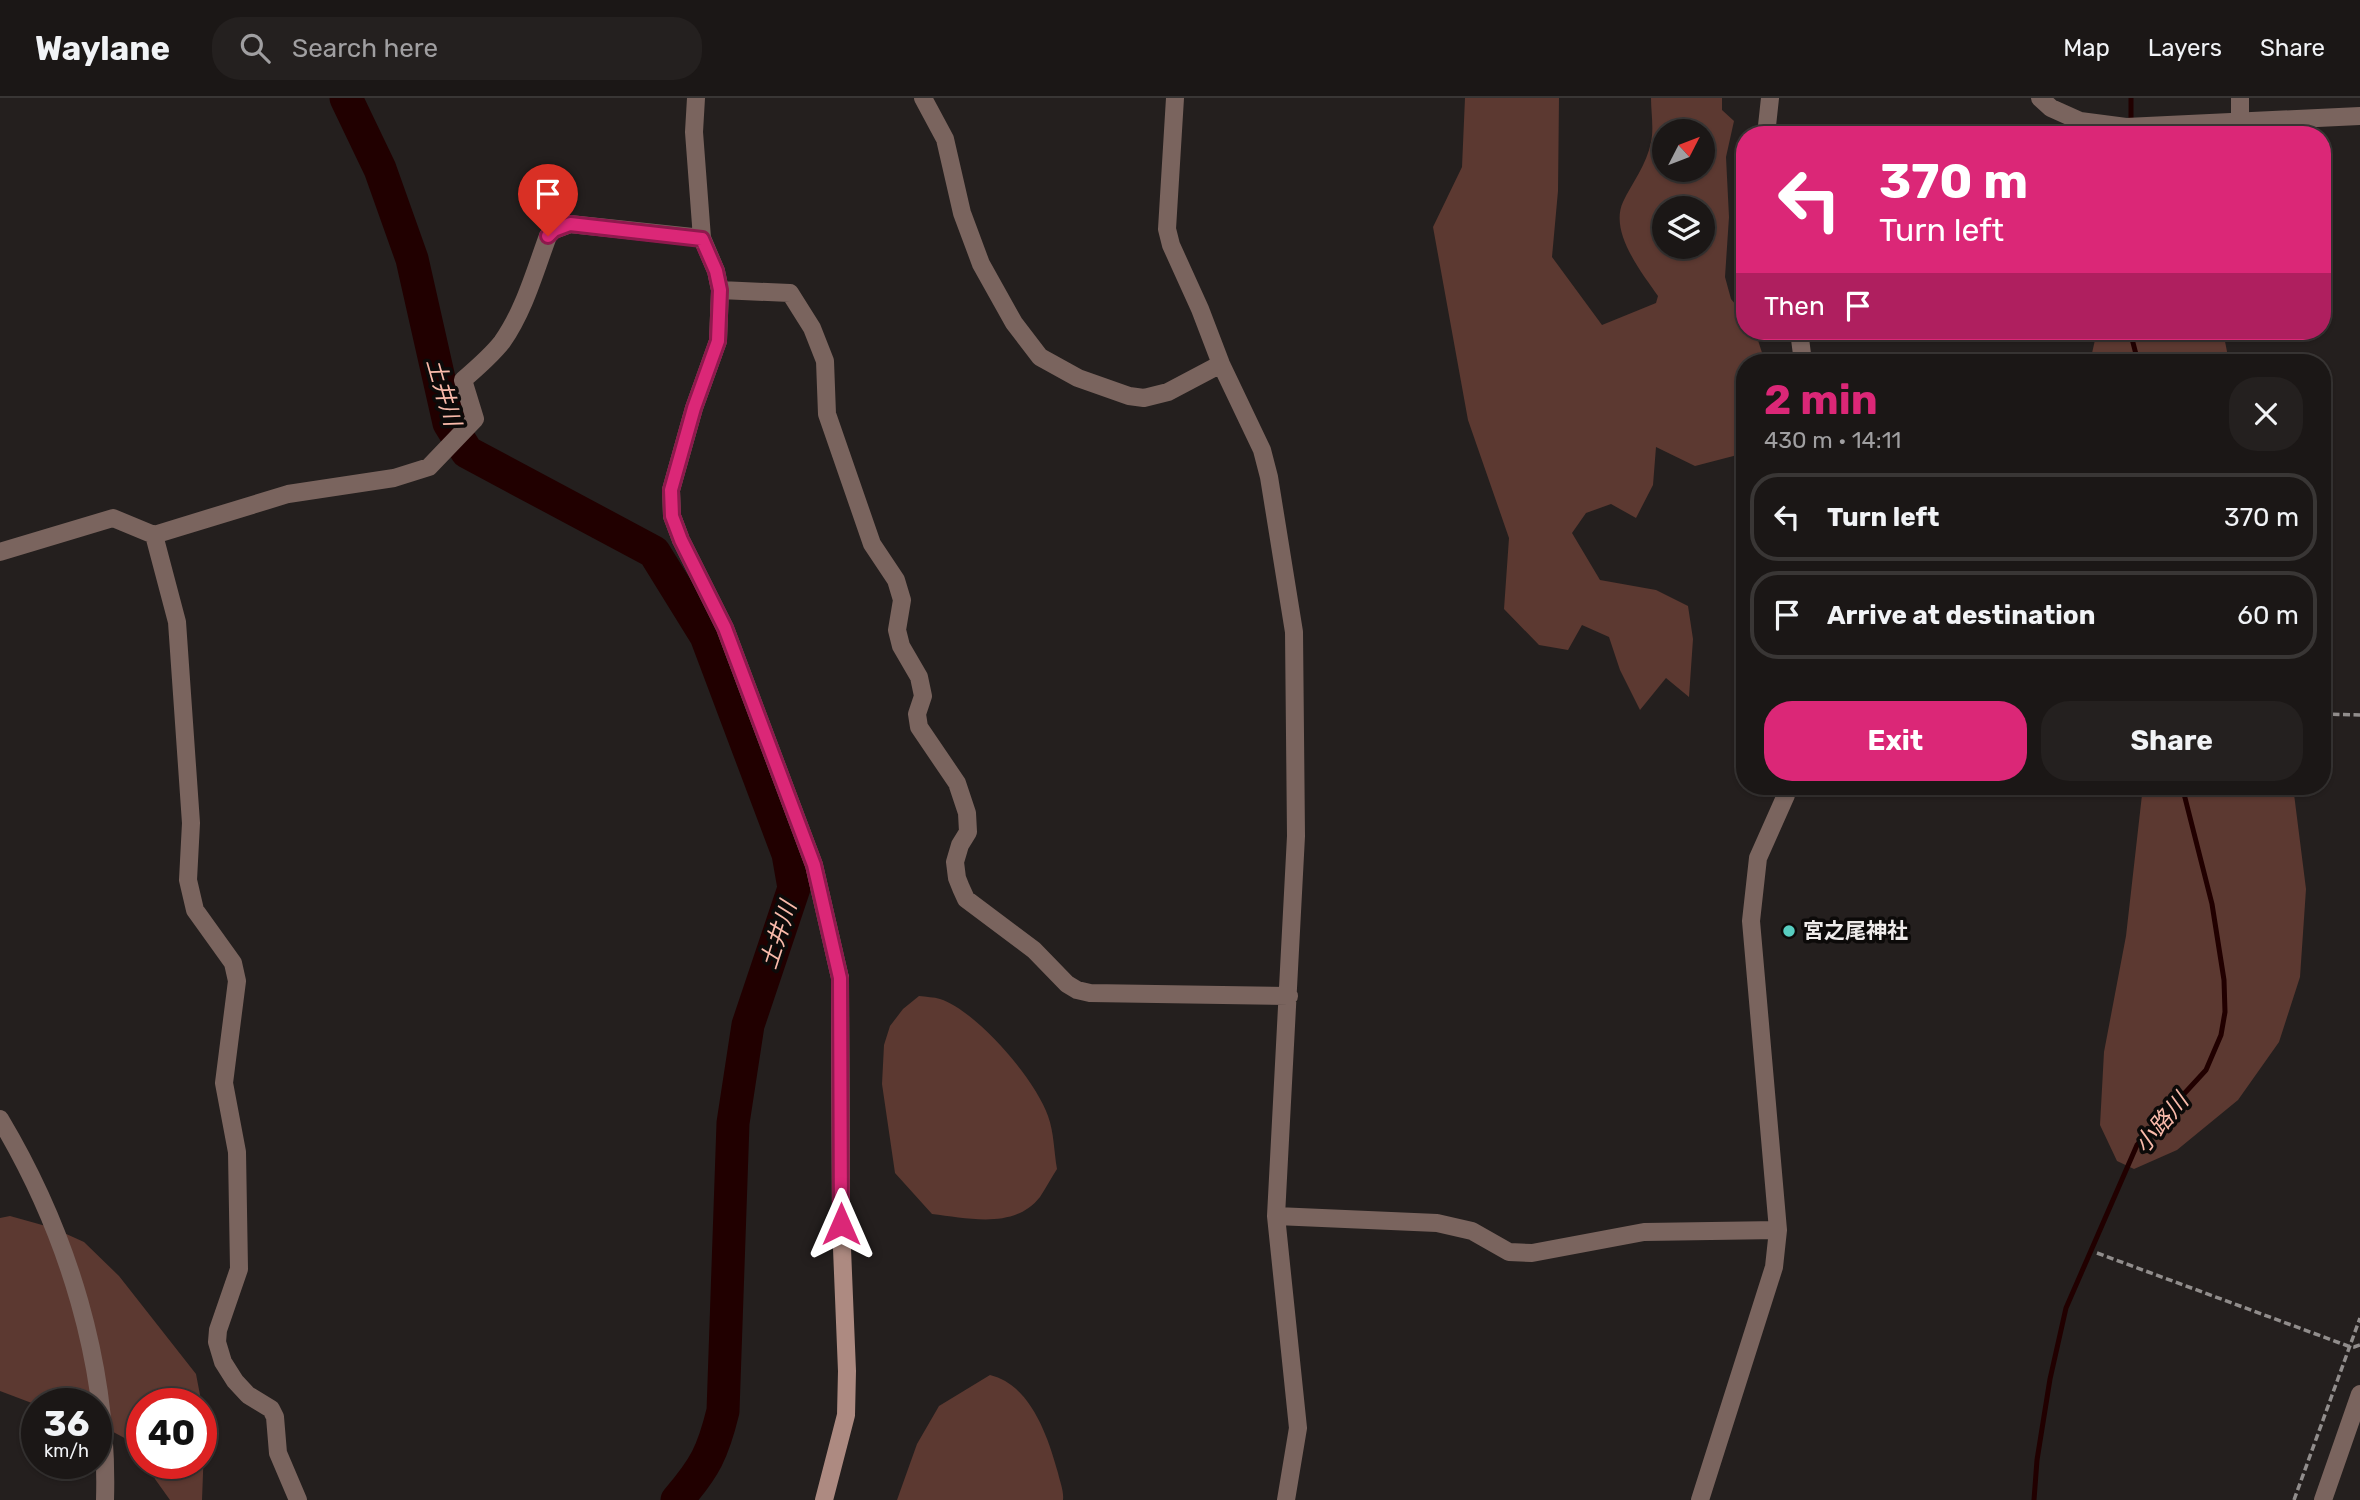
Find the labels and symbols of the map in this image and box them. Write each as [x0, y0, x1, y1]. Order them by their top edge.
north arrow [1652, 119, 1715, 182]
pin [518, 164, 578, 236]
water label: 土井川 [421, 355, 468, 432]
water label: 土井川 [754, 895, 803, 972]
place label: 宮之尾神社 [1803, 918, 1908, 943]
marker: 宮之尾神社 [1781, 923, 1797, 939]
water label: 小路川 [2128, 1085, 2196, 1158]
position arrow [804, 1187, 878, 1261]
speed limit sign: 40 [126, 1388, 217, 1479]

